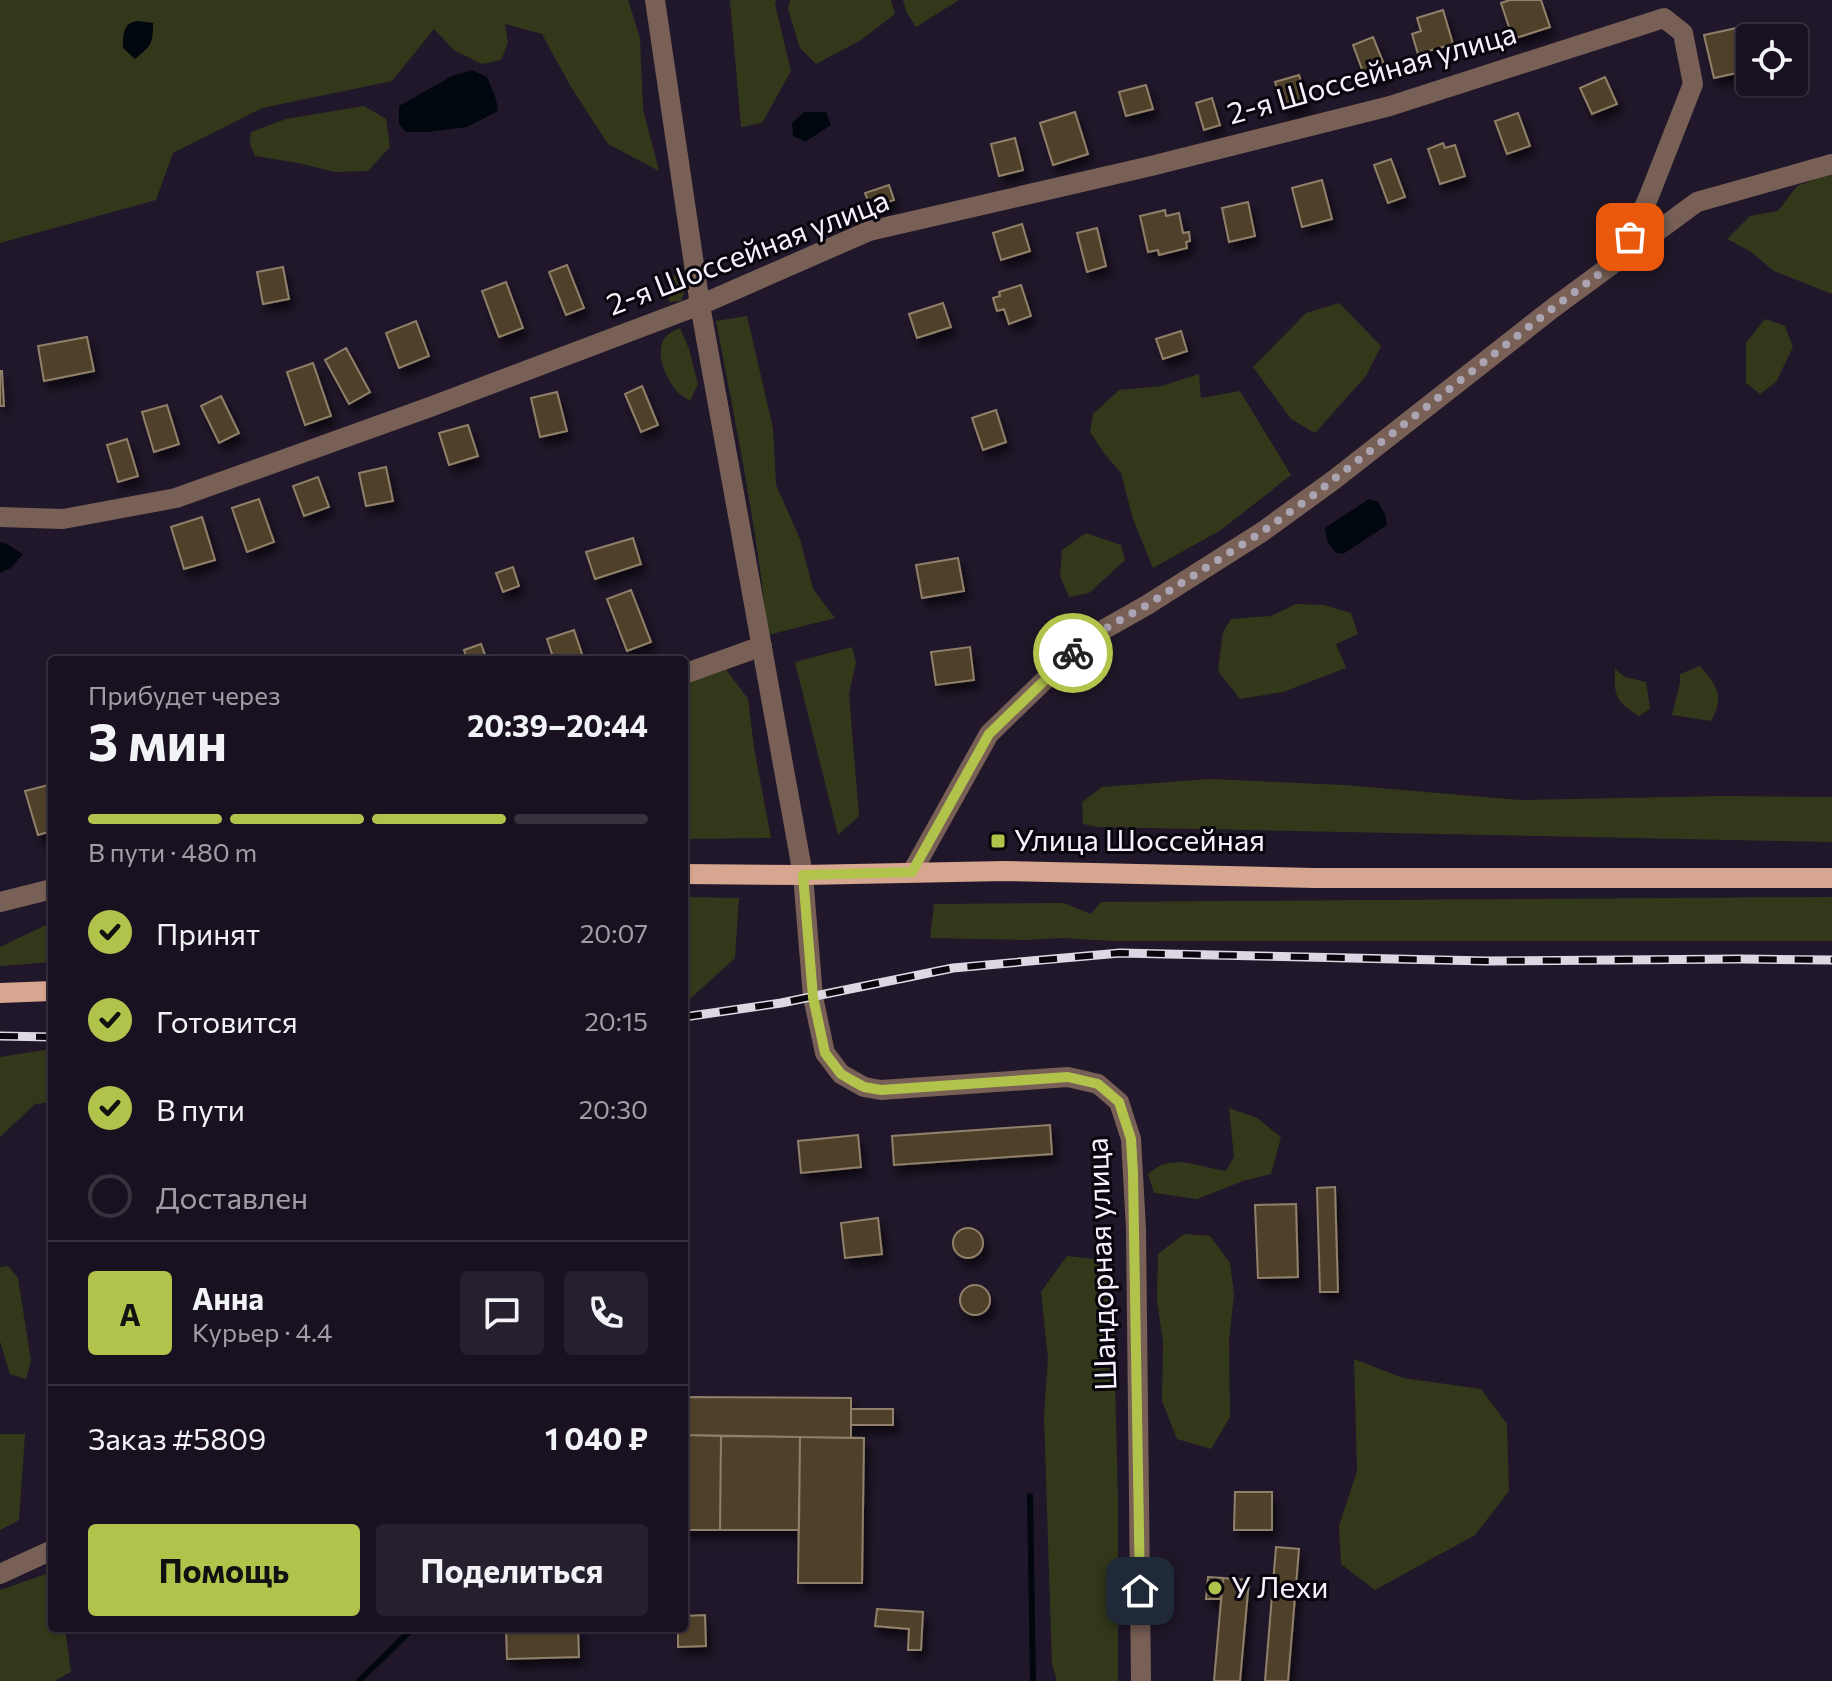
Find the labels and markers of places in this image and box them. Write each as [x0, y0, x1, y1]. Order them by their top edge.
pin [1596, 203, 1664, 271]
place label: Улица Шоссейная [1014, 820, 1265, 857]
marker: Улица Шоссейная [989, 832, 1007, 850]
pin [1106, 1557, 1174, 1625]
place label: У Лехи [1231, 1567, 1329, 1604]
marker: У Лехи [1206, 1579, 1224, 1597]

